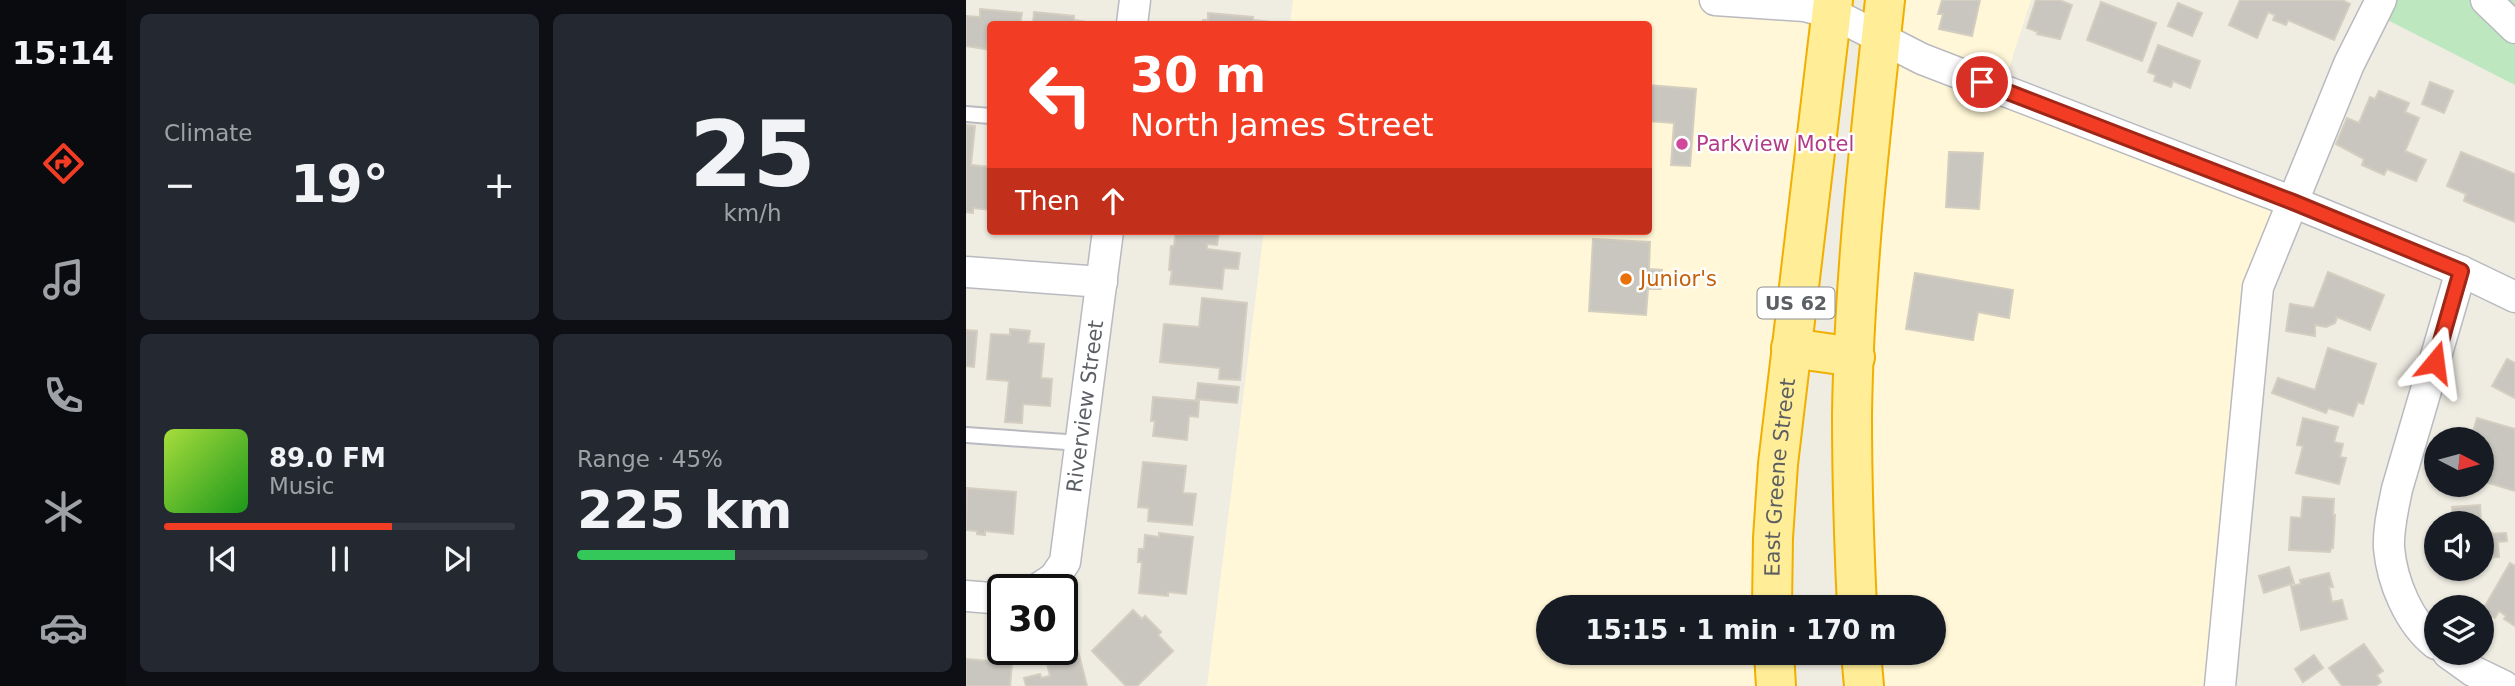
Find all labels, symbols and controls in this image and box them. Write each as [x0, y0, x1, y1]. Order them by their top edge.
text: 15:14 [12, 34, 114, 72]
text: 30 m [1130, 47, 1266, 104]
icon: left [1015, 49, 1106, 140]
pin [1952, 52, 2012, 112]
icon: arrive [1963, 63, 2001, 101]
text: 25 [689, 102, 816, 207]
text: North James Street [1130, 106, 1434, 144]
text: Climate [164, 120, 253, 146]
place label: Parkview Motel [1696, 132, 1854, 156]
marker: Parkview Motel [1674, 136, 1690, 152]
icon: directions [39, 139, 88, 188]
text: 19° [290, 154, 389, 214]
text: − [164, 163, 196, 207]
text: + [483, 163, 515, 207]
icon: ahead [1094, 182, 1132, 220]
text: Then [1015, 186, 1080, 216]
text: km/h [723, 200, 782, 226]
icon: music [39, 255, 88, 304]
place label: Junior's [1638, 267, 1717, 291]
marker: Junior's [1618, 271, 1634, 287]
road number: US 62 [1758, 288, 1834, 318]
street label: Riverview Street [1062, 319, 1108, 494]
position arrow [2398, 325, 2472, 399]
icon: phone [39, 371, 88, 420]
street label: East Greene Street [1760, 377, 1800, 577]
north arrow [2424, 427, 2494, 497]
map controls [2424, 427, 2494, 665]
text: 89.0 FM [269, 443, 386, 473]
text: Range · 45% [577, 446, 723, 472]
text: Music [269, 473, 334, 499]
text: 225 km [577, 480, 792, 540]
icon: climate [39, 487, 88, 536]
button: sound [2424, 511, 2494, 581]
icon: previous [204, 540, 242, 578]
icon: pause [321, 540, 359, 578]
icon: next [438, 540, 476, 578]
speed limit sign: 30 [987, 574, 1078, 665]
button: layers [2424, 595, 2494, 665]
icon: car [39, 603, 88, 652]
text: 15:15 · 1 min · 170 m [1586, 615, 1896, 645]

